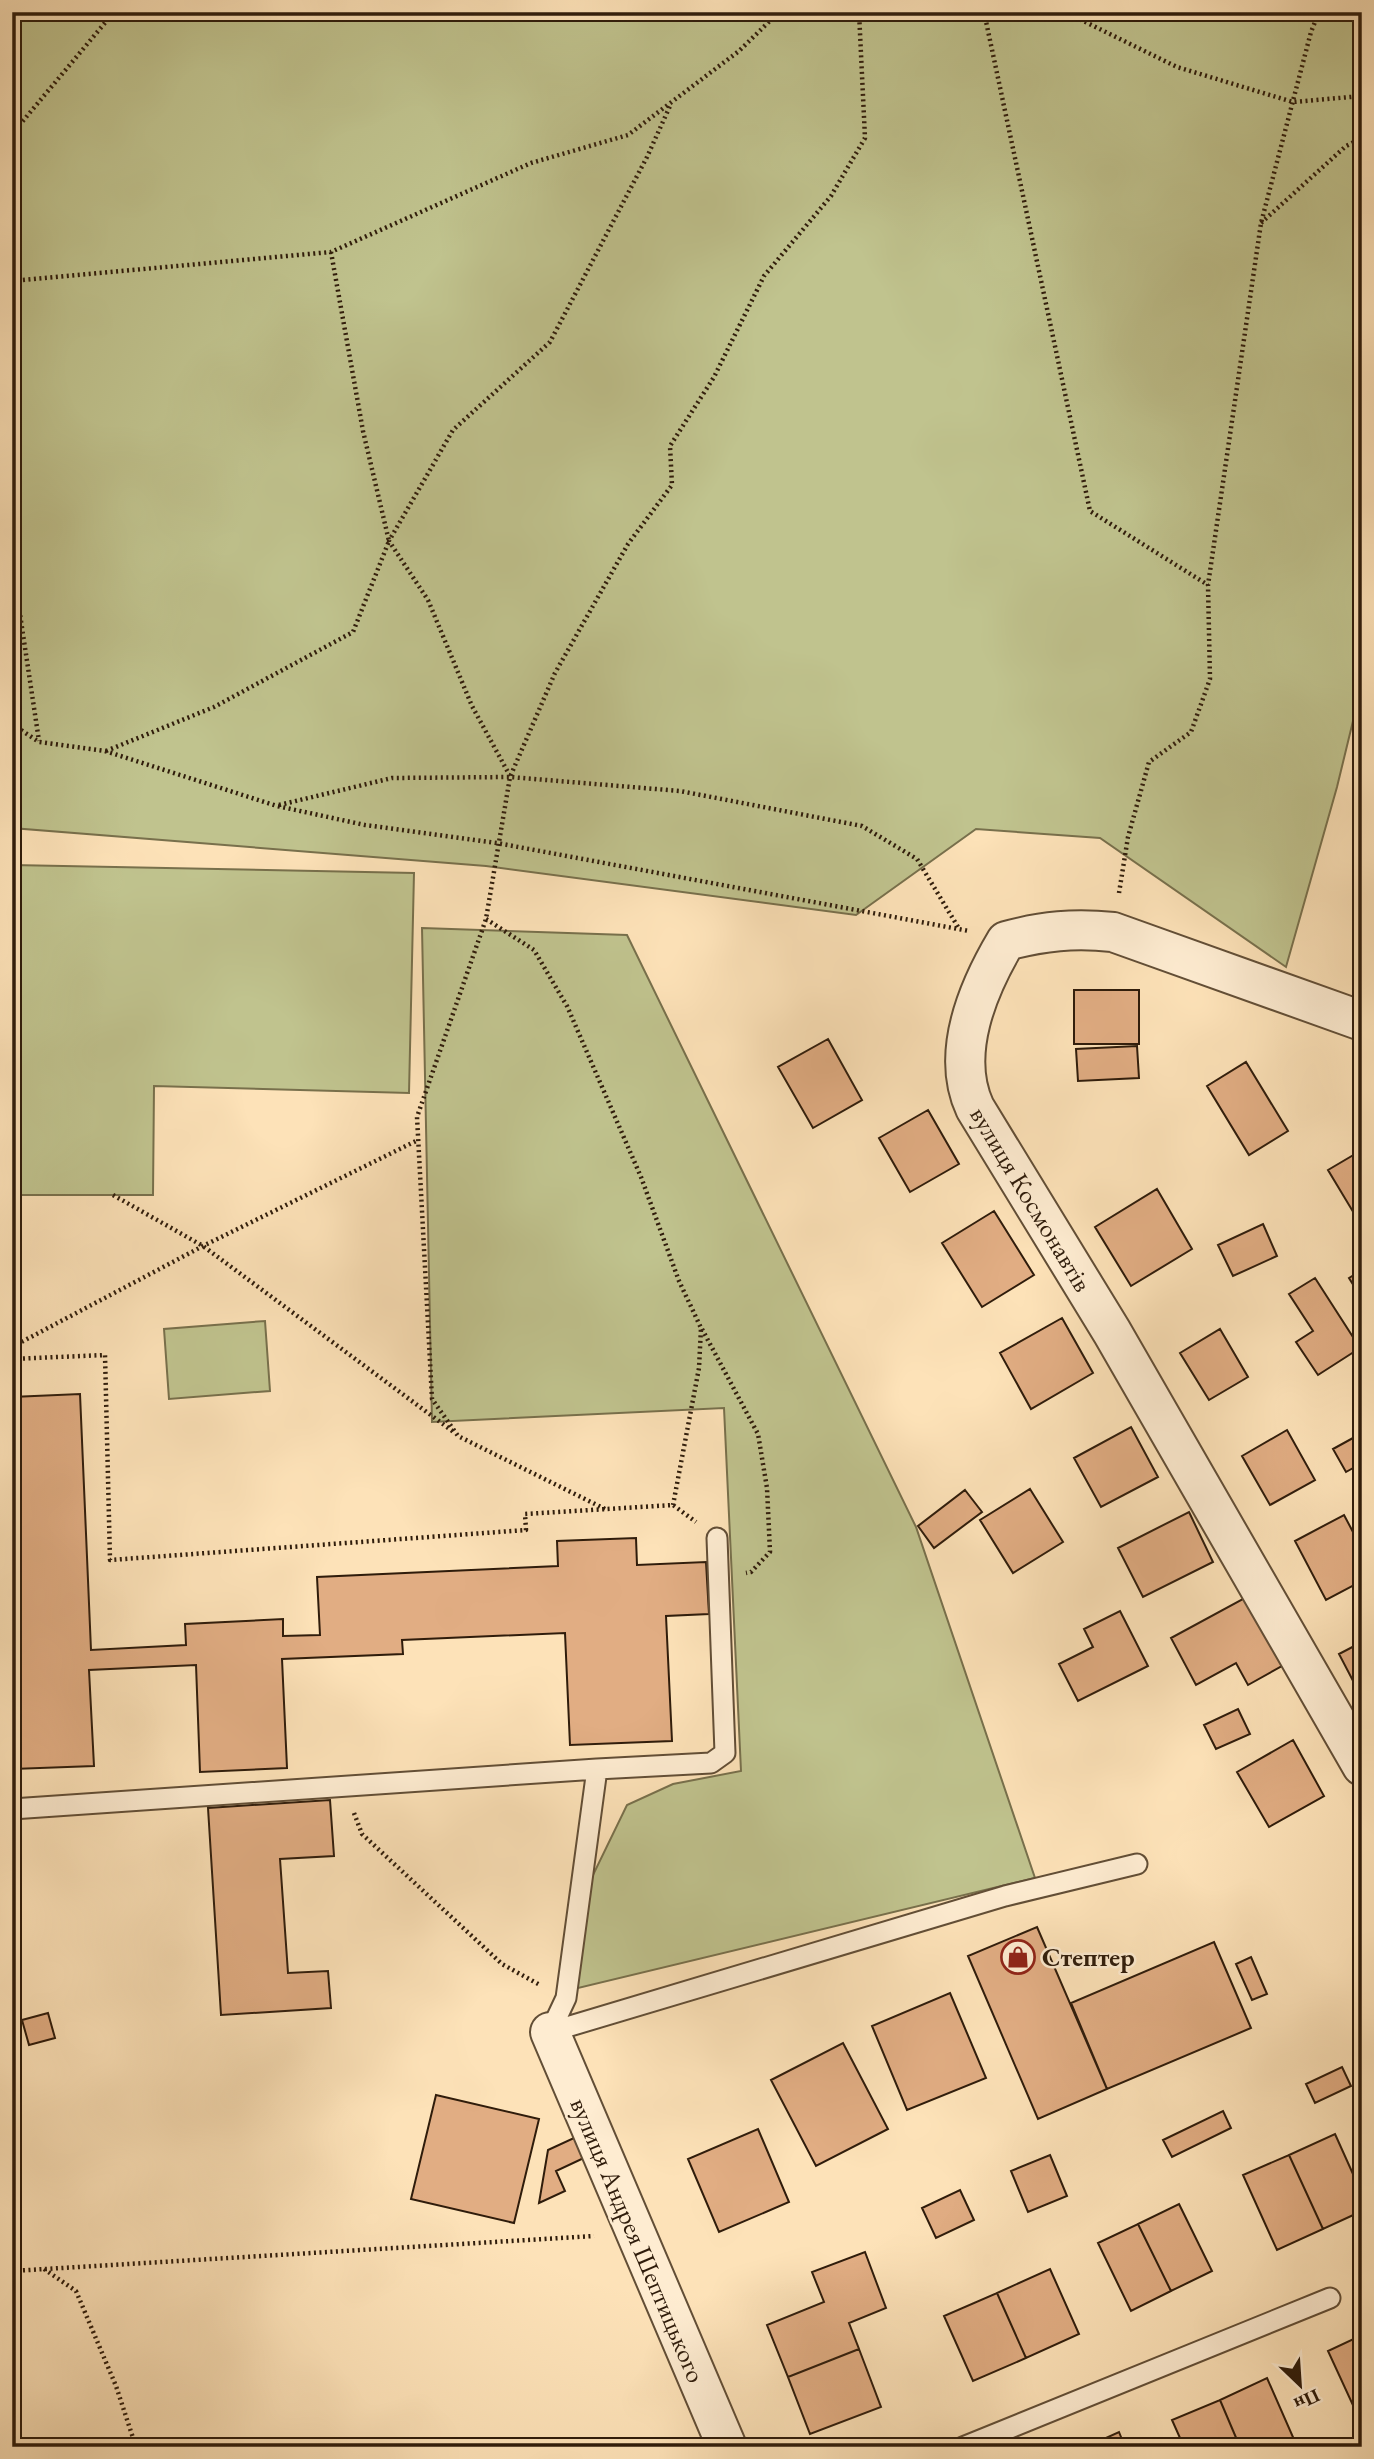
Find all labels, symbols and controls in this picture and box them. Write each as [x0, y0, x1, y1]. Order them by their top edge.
street label: вулиця Космонавтів [962, 1100, 1100, 1298]
shop icon: Стептер [999, 1938, 1037, 1976]
place label: Стептер [1042, 1940, 1135, 1974]
street label: вулиця Андрея Шептицького [562, 2092, 714, 2388]
north arrow [1266, 2350, 1336, 2420]
text: Пн [1290, 2383, 1324, 2417]

